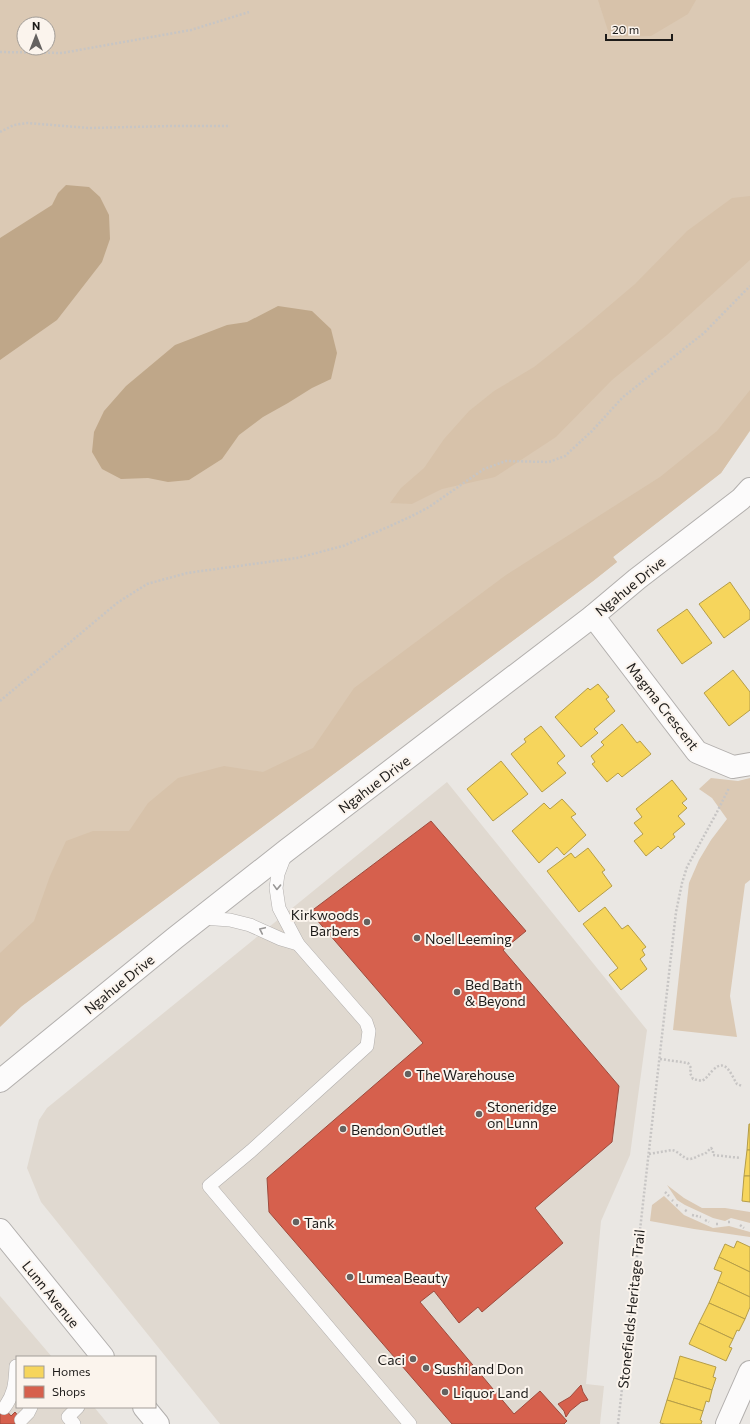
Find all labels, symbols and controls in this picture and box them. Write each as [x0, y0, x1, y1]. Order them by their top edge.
north arrow [16, 16, 56, 56]
scale bar [606, 16, 672, 42]
text: N [32, 19, 40, 32]
text: 20 m [612, 22, 639, 36]
street label: Ngahue Drive [592, 553, 668, 619]
street label: Magma Crescent [623, 659, 703, 754]
street label: Ngahue Drive [335, 752, 413, 816]
one-way arrow [273, 884, 281, 890]
place label: Kirkwoods Barbers [291, 906, 359, 939]
marker: Kirkwoods Barbers [362, 917, 372, 927]
one-way arrow [258, 927, 266, 935]
place label: Noel Leeming [425, 930, 512, 947]
marker: Noel Leeming [412, 933, 422, 943]
street label: Ngahue Drive [81, 951, 157, 1017]
place label: Bed Bath & Beyond [465, 976, 526, 1009]
marker: Bed Bath & Beyond [452, 987, 462, 997]
place label: The Warehouse [416, 1066, 515, 1083]
marker: The Warehouse [403, 1069, 413, 1079]
place label: Stoneridge on Lunn [487, 1098, 557, 1131]
marker: Stoneridge on Lunn [474, 1109, 484, 1119]
place label: Bendon Outlet [351, 1121, 444, 1138]
marker: Bendon Outlet [338, 1124, 348, 1134]
place label: Tank [304, 1214, 335, 1231]
marker: Tank [291, 1217, 301, 1227]
street label: Stonefields Heritage Trail [614, 1229, 648, 1389]
street label: Lunn Avenue [19, 1257, 83, 1331]
place label: Lumea Beauty [358, 1269, 448, 1286]
marker: Lumea Beauty [345, 1272, 355, 1282]
place label: Caci [378, 1351, 405, 1368]
marker: Caci [408, 1354, 418, 1364]
legend [16, 1356, 156, 1408]
place label: Sushi and Don [434, 1360, 524, 1377]
marker: Sushi and Don [421, 1363, 431, 1373]
text: Homes [52, 1364, 90, 1378]
text: Shops [52, 1384, 86, 1398]
place label: Liquor Land [453, 1384, 529, 1401]
marker: Liquor Land [440, 1387, 450, 1397]

